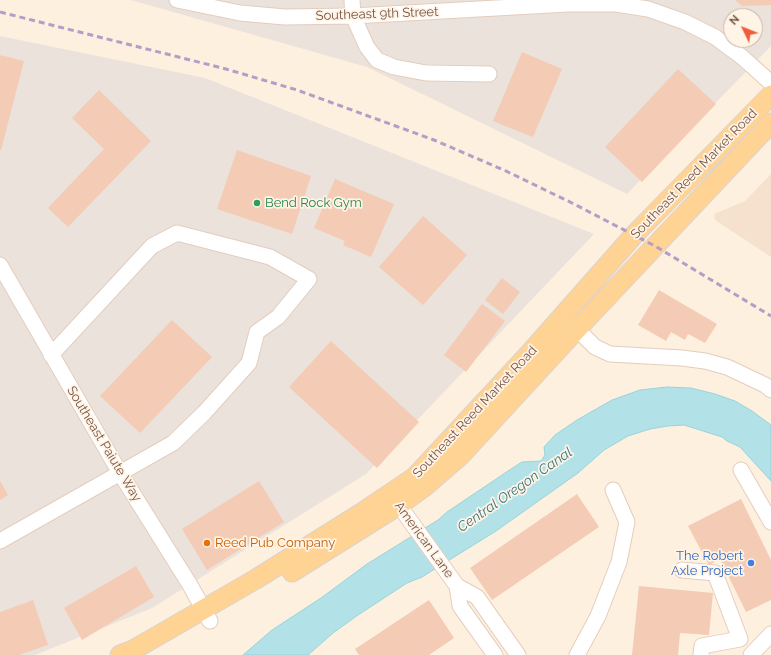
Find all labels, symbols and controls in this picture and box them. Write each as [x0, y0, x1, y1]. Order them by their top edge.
street label: Southeast 9th Street [315, 4, 439, 24]
north arrow [723, 8, 763, 48]
text: N [727, 13, 742, 28]
street label: Southeast Reed Market Road [628, 106, 760, 242]
place label: Bend Rock Gym [265, 195, 362, 211]
marker: Bend Rock Gym [252, 198, 262, 208]
street label: Southeast Reed Market Road [410, 343, 540, 481]
street label: Southeast Paiute Way [63, 384, 145, 504]
water label: Central Oregon Canal [454, 444, 576, 536]
street label: American Lane [391, 499, 457, 581]
place label: Reed Pub Company [215, 535, 335, 551]
marker: Reed Pub Company [202, 538, 212, 548]
place label: The Robert Axle Project [671, 548, 743, 579]
marker: The Robert Axle Project [746, 558, 756, 568]

